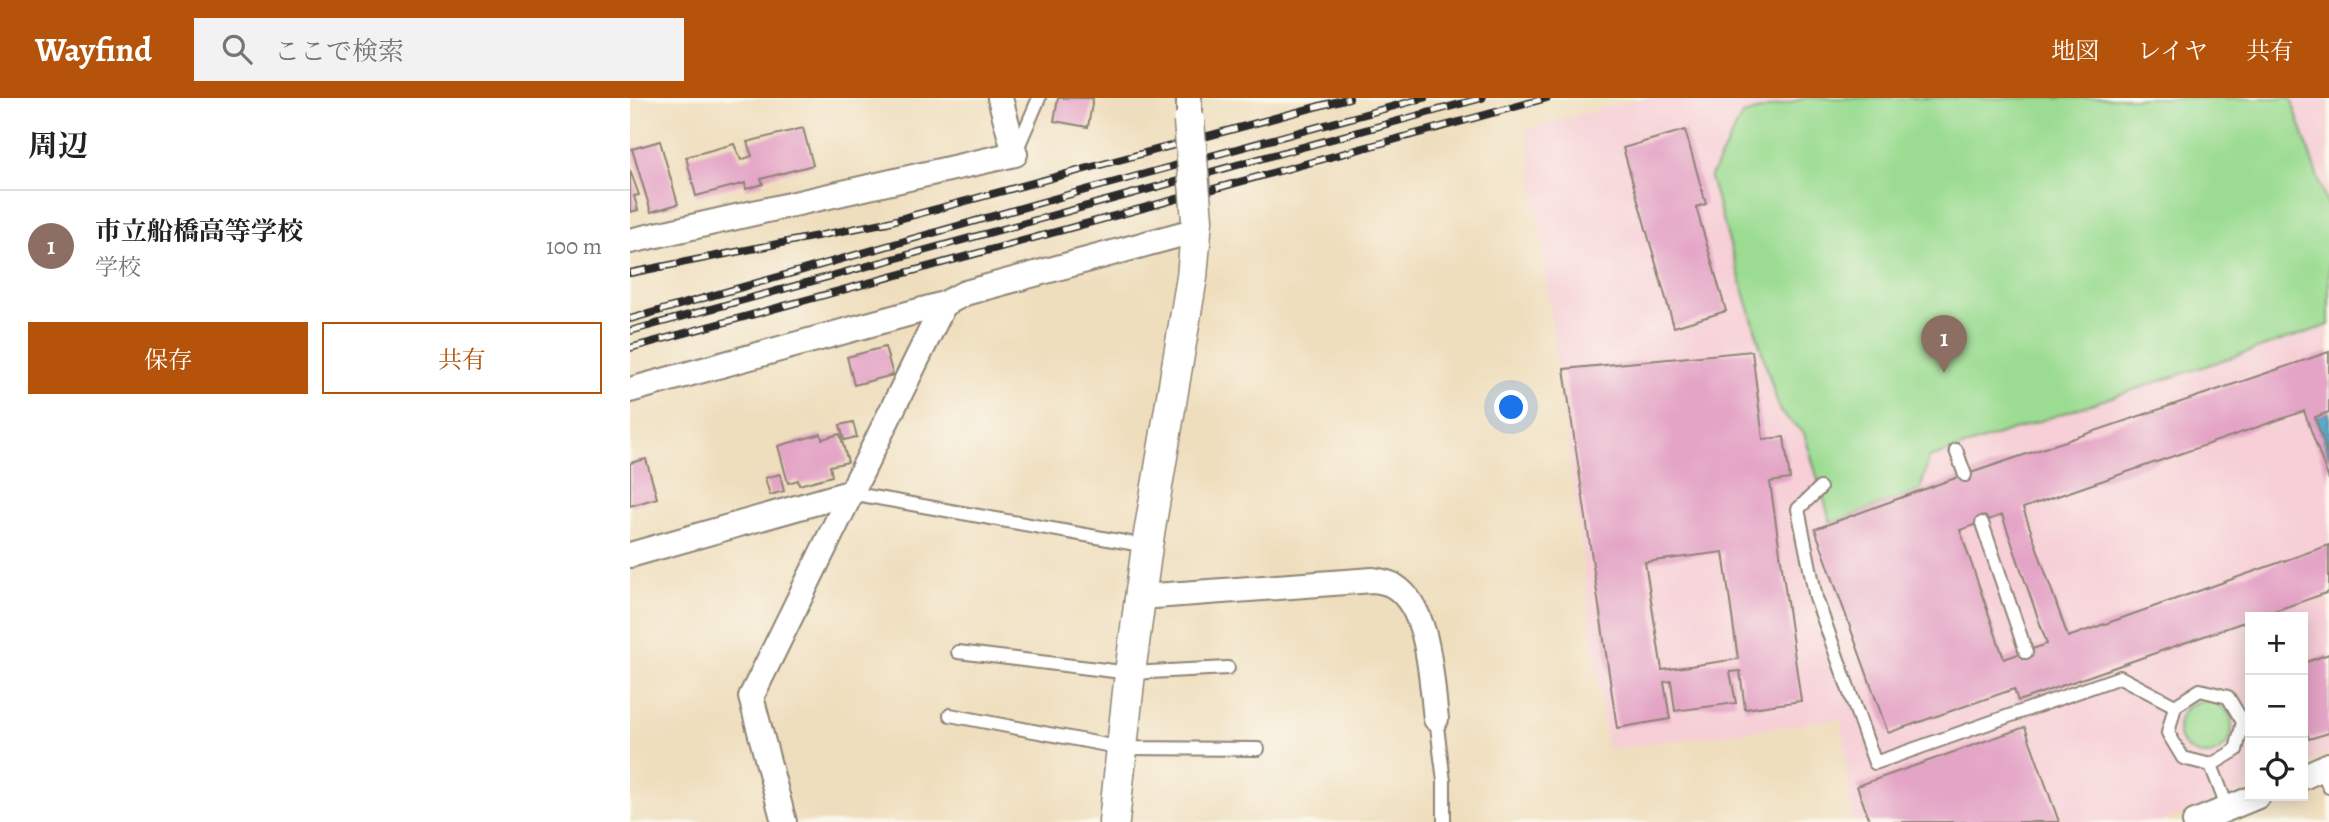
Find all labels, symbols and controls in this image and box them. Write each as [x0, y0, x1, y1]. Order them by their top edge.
search box [194, 18, 684, 81]
text: Wayfind [35, 27, 152, 72]
icon: search [218, 30, 256, 68]
text: ここで検索 [274, 34, 404, 69]
text: 地図 [2051, 35, 2099, 67]
text: レイヤ [2137, 35, 2208, 67]
text: 共有 [2246, 35, 2294, 67]
text: 周辺 [28, 126, 88, 166]
text: 市立船橋高等学校 [95, 214, 303, 249]
text: 1 [47, 231, 55, 262]
text: 100 m [546, 231, 602, 262]
text: 学校 [95, 252, 141, 283]
pin: 1 [1921, 315, 1967, 373]
button: 保存 [28, 322, 308, 394]
button: 共有 [322, 322, 602, 394]
your location [1494, 390, 1528, 424]
map controls [2245, 612, 2308, 801]
button: + [2245, 612, 2308, 675]
button: − [2245, 675, 2308, 738]
button: locate [2245, 738, 2308, 801]

